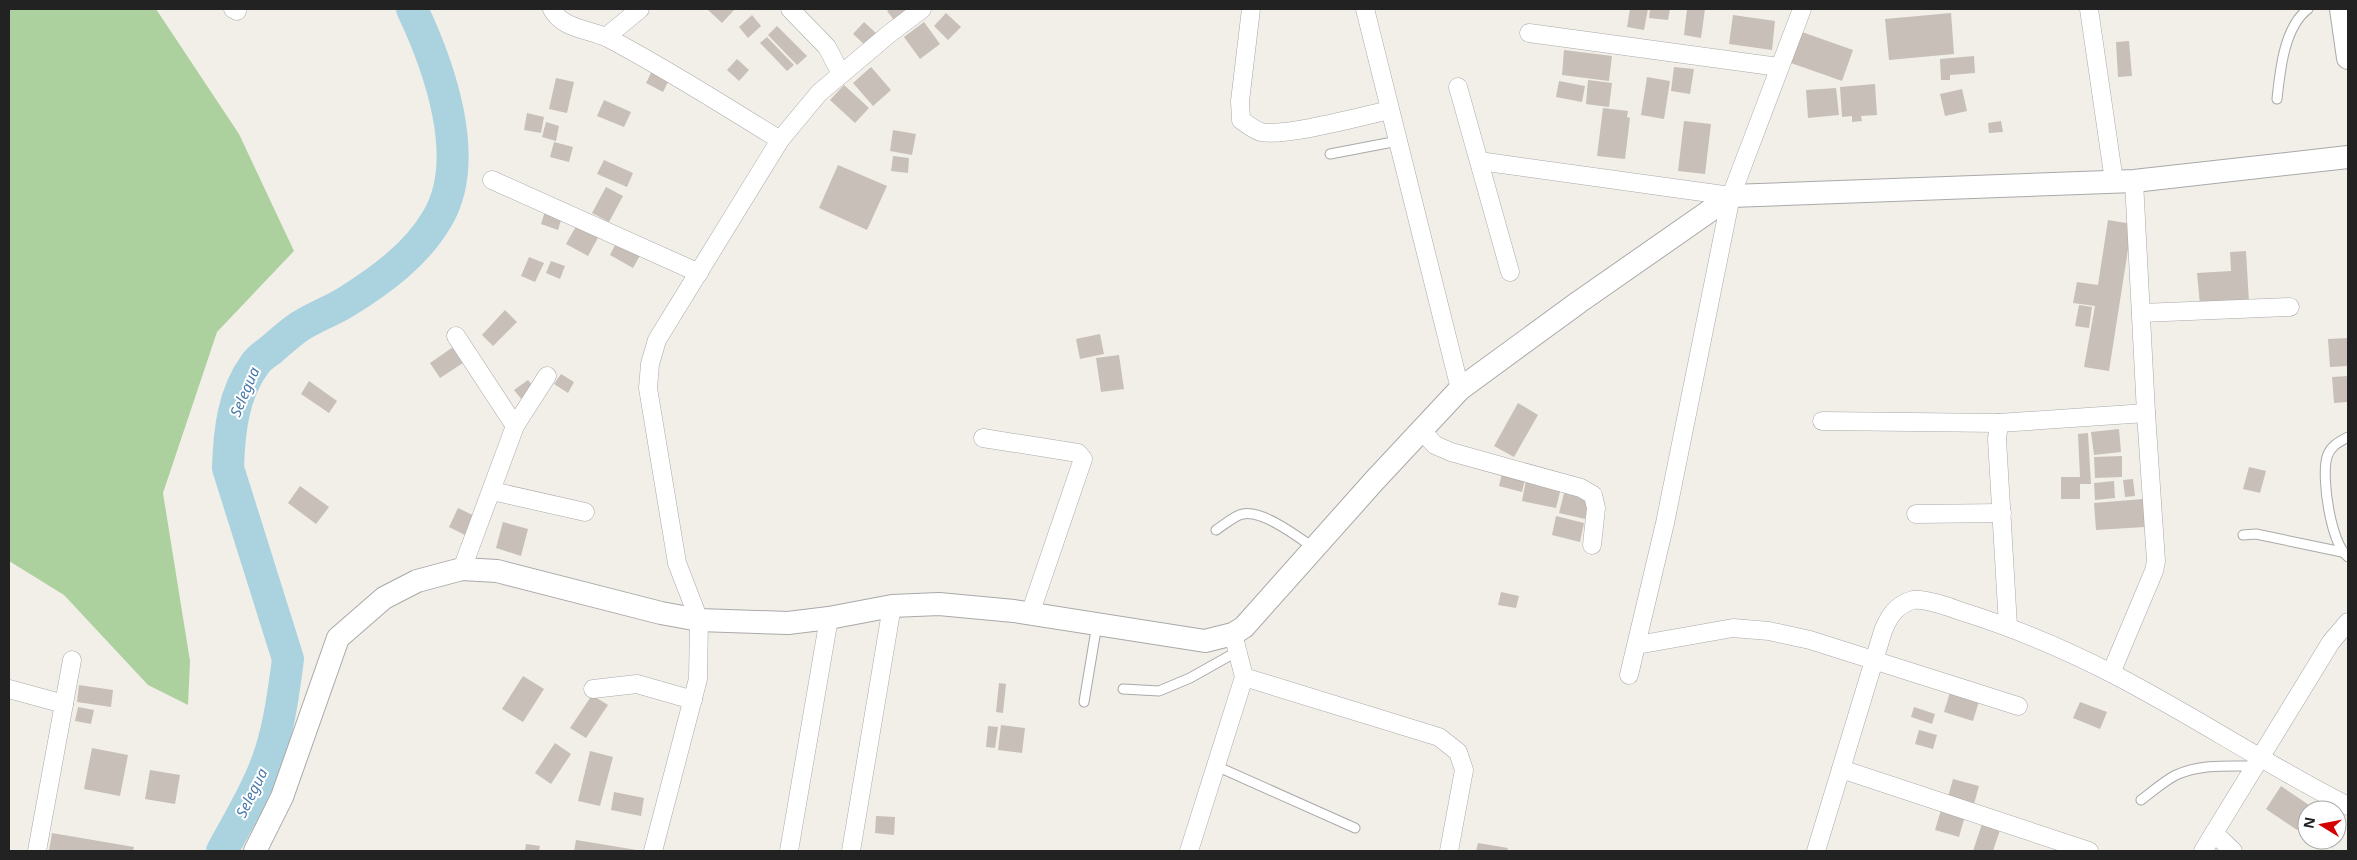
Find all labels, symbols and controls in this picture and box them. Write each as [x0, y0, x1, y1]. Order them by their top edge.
water label: Selegua [225, 363, 264, 420]
water label: Selegua [231, 764, 272, 820]
north arrow [2297, 800, 2347, 850]
text: N [2298, 815, 2319, 830]

